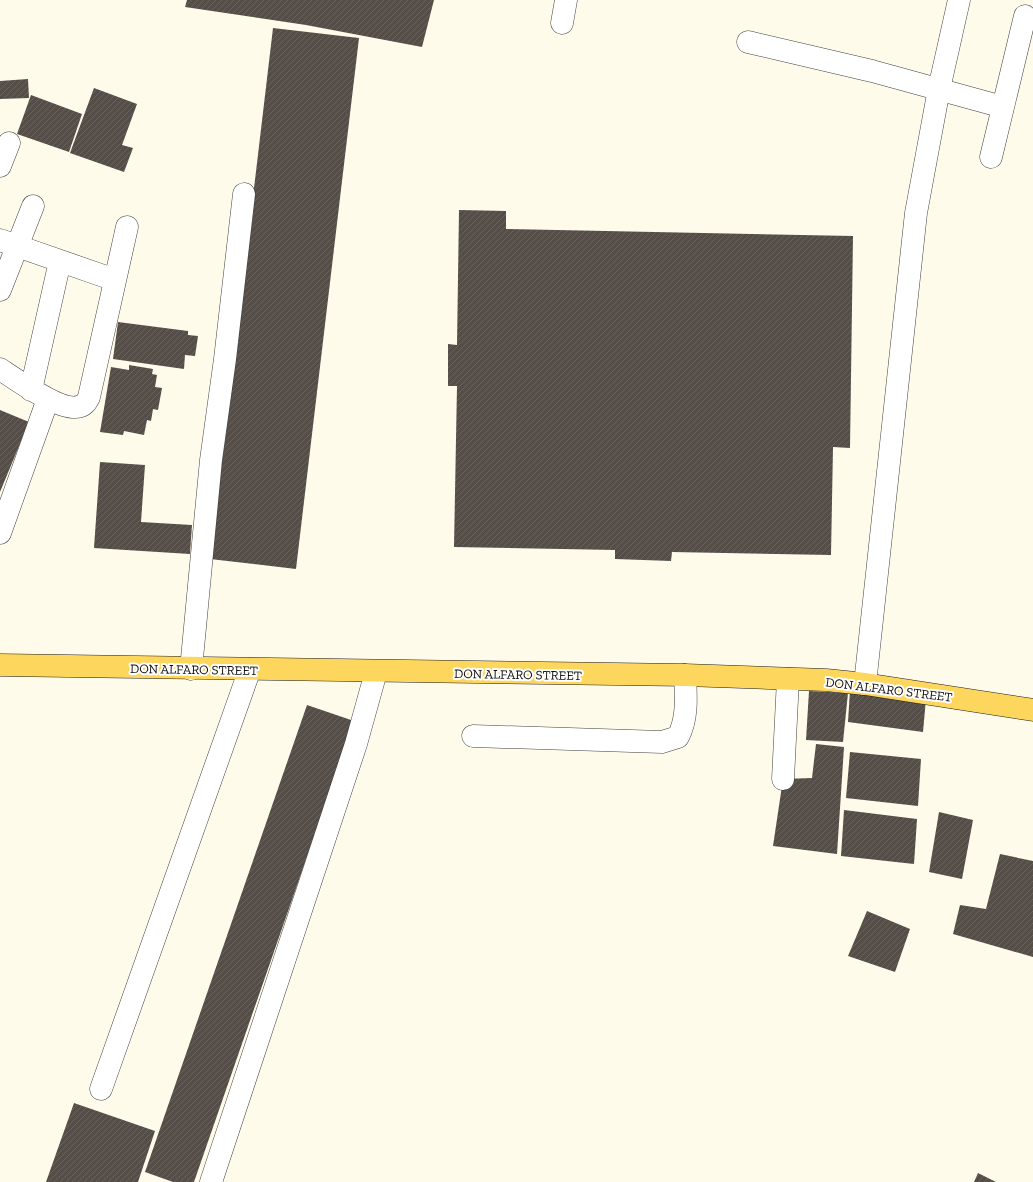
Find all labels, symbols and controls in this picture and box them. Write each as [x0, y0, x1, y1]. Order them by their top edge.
street label: DON ALFARO STREET [130, 661, 258, 678]
street label: DON ALFARO STREET [454, 666, 582, 683]
street label: DON ALFARO STREET [825, 674, 953, 705]

